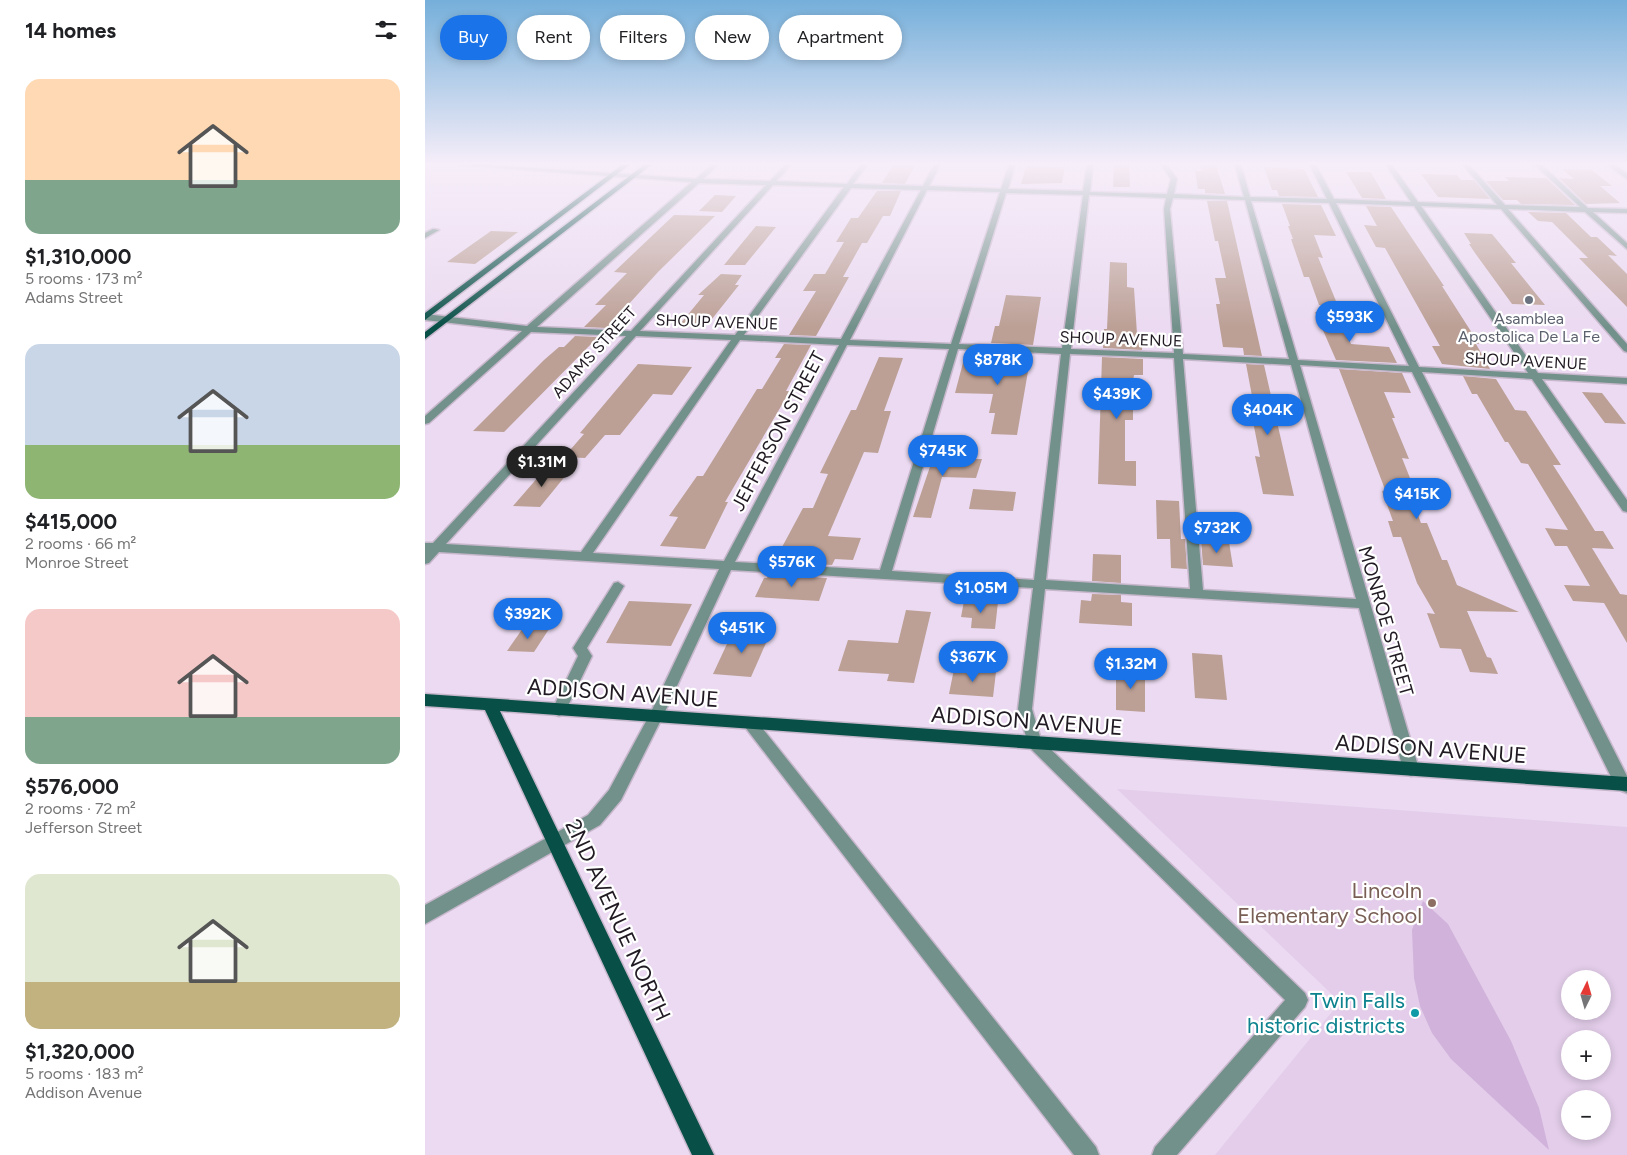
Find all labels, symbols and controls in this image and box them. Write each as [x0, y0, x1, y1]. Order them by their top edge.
chip: Buy [440, 15, 507, 60]
chip: Rent [517, 15, 590, 60]
chip: Filters [600, 15, 685, 60]
chip: New [695, 15, 769, 60]
chip: Apartment [779, 15, 902, 60]
icon: filters [372, 16, 400, 44]
text: 14 homes [25, 18, 116, 43]
icon: home [168, 111, 258, 201]
text: $1,310,000 [25, 244, 131, 269]
text: 5 rooms · 173 m² [25, 269, 142, 288]
text: Adams Street [25, 288, 123, 307]
marker: Asamblea Apostolica De La Fe [1523, 294, 1535, 306]
pin: $593K [1315, 300, 1385, 343]
street label: ADAMS STREET [548, 302, 640, 402]
text: $593K [1327, 307, 1374, 326]
place label: Asamblea Apostolica De La Fe [1458, 309, 1600, 346]
street label: SHOUP AVENUE [655, 310, 779, 334]
street label: SHOUP AVENUE [1059, 327, 1183, 351]
pin: $878K [963, 344, 1033, 386]
street label: JEFFERSON STREET [726, 347, 830, 515]
street label: SHOUP AVENUE [1464, 348, 1588, 374]
text: $878K [974, 350, 1022, 369]
icon: home [168, 376, 258, 466]
pin: $439K [1082, 378, 1152, 420]
text: $439K [1093, 384, 1141, 403]
pin: $404K [1233, 394, 1303, 436]
text: $404K [1243, 400, 1293, 419]
pin: $745K [908, 434, 978, 477]
text: $745K [919, 441, 967, 460]
pin: $1.31M [501, 446, 583, 488]
text: $1.31M [518, 452, 566, 471]
pin: $415K [1382, 478, 1452, 520]
text: $415K [1394, 484, 1440, 503]
text: $415,000 [25, 509, 117, 534]
pin: $732K [1182, 512, 1252, 554]
text: $732K [1194, 518, 1240, 537]
text: 2 rooms · 66 m² [25, 534, 136, 553]
street label: MONROE STREET [1354, 543, 1419, 699]
pin: $576K [757, 546, 827, 588]
text: $576K [769, 552, 816, 571]
text: Monroe Street [25, 553, 129, 572]
pin: $1.05M [940, 572, 1022, 614]
text: $1.05M [955, 578, 1007, 597]
pin: $392K [493, 598, 563, 640]
text: $392K [505, 604, 551, 623]
pin: $451K [707, 612, 777, 654]
text: $451K [719, 618, 765, 637]
pin: $367K [938, 640, 1008, 683]
icon: home [168, 641, 258, 731]
text: $367K [950, 647, 996, 666]
pin: $1.32M [1090, 648, 1172, 690]
text: $1.32M [1105, 654, 1157, 673]
street label: ADDISON AVENUE [526, 673, 720, 713]
street label: ADDISON AVENUE [930, 701, 1124, 741]
street label: ADDISON AVENUE [1334, 729, 1528, 769]
text: $576,000 [25, 774, 119, 799]
text: 2 rooms · 72 m² [25, 799, 136, 818]
street label: 2ND AVENUE NORTH [559, 815, 677, 1025]
text: Jefferson Street [25, 818, 142, 837]
place label: Lincoln Elementary School [1237, 877, 1422, 929]
marker: Lincoln Elementary School [1426, 897, 1438, 909]
icon: home [168, 906, 258, 996]
north arrow [1561, 970, 1611, 1020]
map controls [1561, 970, 1611, 1140]
place label: Twin Falls historic districts [1247, 987, 1405, 1039]
marker: Twin Falls historic districts [1409, 1007, 1421, 1019]
button: + [1561, 1030, 1611, 1080]
text: $1,320,000 [25, 1039, 135, 1064]
text: 5 rooms · 183 m² [25, 1064, 144, 1083]
text: Addison Avenue [25, 1083, 142, 1102]
button: − [1561, 1090, 1611, 1140]

